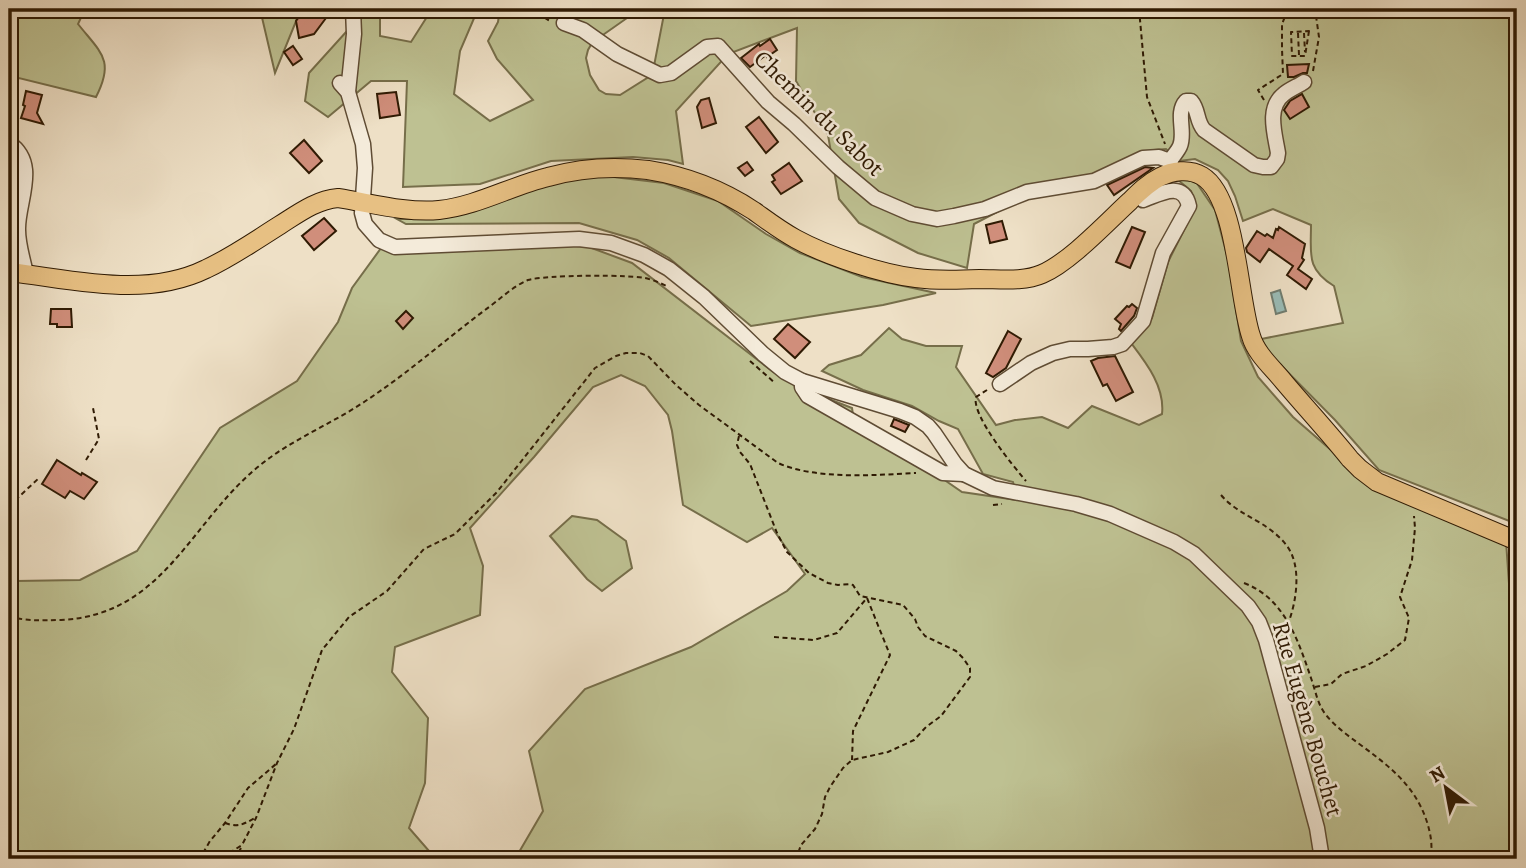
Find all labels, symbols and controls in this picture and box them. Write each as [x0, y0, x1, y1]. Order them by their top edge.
street label: Chemin du Sabot [747, 43, 891, 183]
street label: Rue Eugène Bouchet [1265, 618, 1351, 820]
north arrow [1410, 752, 1480, 822]
text: N [1425, 760, 1450, 789]

